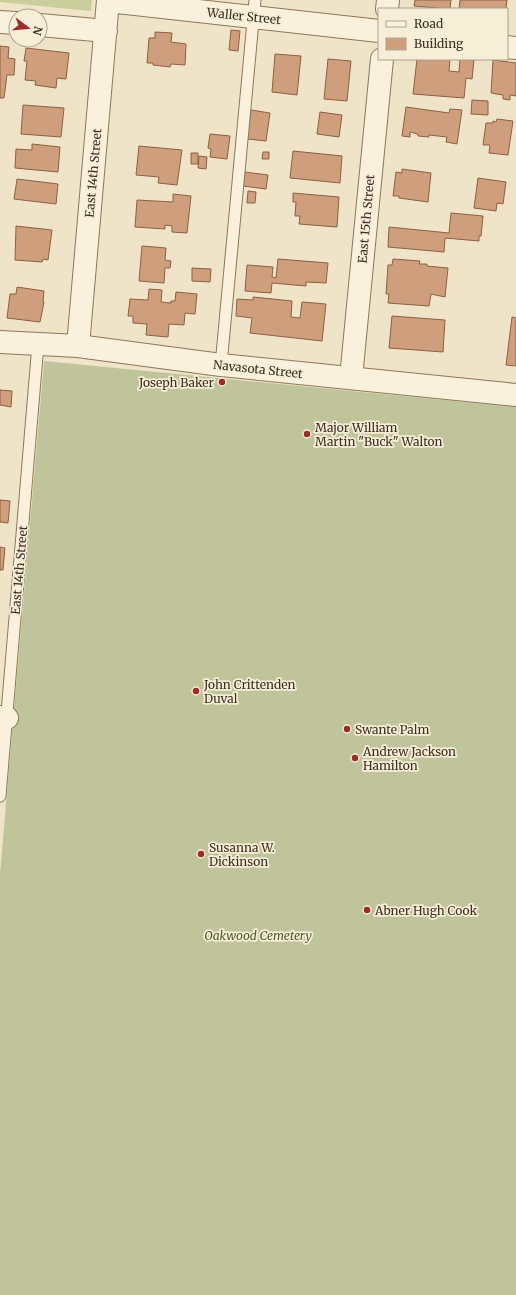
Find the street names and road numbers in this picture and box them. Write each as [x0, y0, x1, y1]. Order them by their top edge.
street label: Waller Street [205, 5, 282, 27]
street label: East 14th Street [82, 127, 104, 218]
street label: East 15th Street [355, 174, 377, 264]
street label: Navasota Street [213, 357, 304, 381]
street label: East 14th Street [8, 524, 30, 615]

